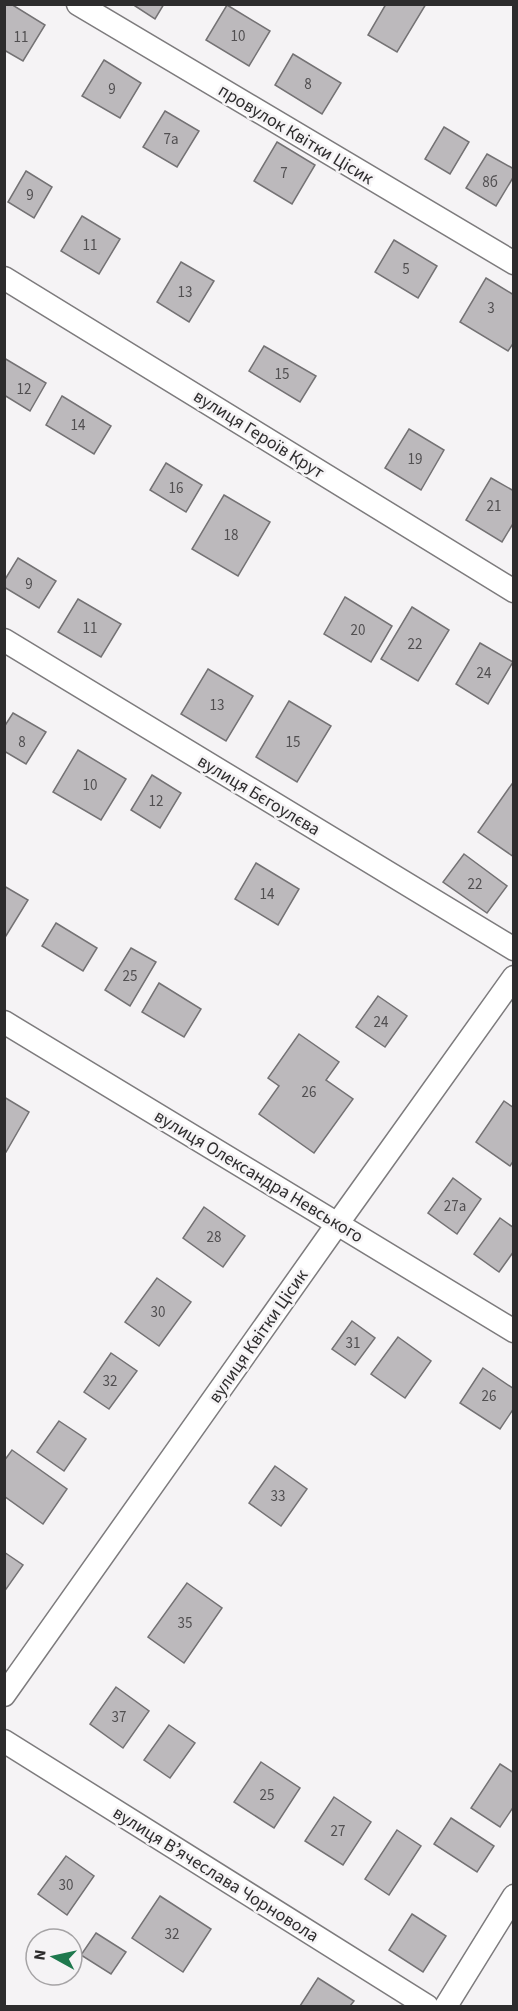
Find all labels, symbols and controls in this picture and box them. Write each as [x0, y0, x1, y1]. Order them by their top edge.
house number: 10 [231, 26, 245, 47]
house number: 11 [14, 27, 28, 48]
house number: 8 [304, 74, 312, 95]
street label: провулок Квітки Цісик [213, 78, 378, 191]
house number: 9 [108, 79, 116, 100]
house number: 7а [163, 129, 179, 150]
house number: 7 [280, 163, 288, 184]
house number: 8б [482, 172, 498, 193]
house number: 9 [26, 185, 34, 206]
house number: 11 [83, 235, 97, 256]
house number: 5 [402, 259, 410, 280]
house number: 13 [178, 282, 192, 303]
house number: 3 [487, 298, 495, 319]
house number: 15 [275, 364, 289, 385]
house number: 12 [17, 379, 31, 400]
street label: вулиця Героїв Крут [189, 384, 329, 485]
house number: 14 [71, 415, 86, 436]
house number: 19 [408, 449, 422, 470]
house number: 16 [169, 478, 183, 499]
house number: 21 [487, 496, 501, 517]
house number: 18 [224, 525, 238, 546]
house number: 9 [25, 574, 33, 595]
house number: 11 [83, 618, 97, 639]
house number: 20 [351, 620, 365, 641]
house number: 22 [408, 634, 422, 655]
house number: 24 [477, 663, 492, 684]
house number: 13 [210, 695, 224, 716]
house number: 8 [18, 732, 26, 753]
house number: 15 [286, 732, 300, 753]
street label: вулиця Бєгоулєва [193, 749, 325, 842]
house number: 10 [83, 775, 97, 796]
house number: 12 [149, 791, 163, 812]
house number: 22 [468, 874, 482, 895]
house number: 14 [260, 884, 275, 905]
house number: 25 [123, 966, 137, 987]
house number: 24 [374, 1012, 389, 1033]
house number: 26 [302, 1082, 316, 1103]
street label: вулиця Олександра Невського [149, 1104, 368, 1249]
house number: 27а [444, 1196, 466, 1217]
house number: 28 [207, 1227, 221, 1248]
street label: вулиця Квітки Цісик [203, 1264, 314, 1408]
house number: 30 [151, 1302, 165, 1323]
house number: 31 [346, 1333, 360, 1354]
house number: 32 [103, 1371, 117, 1392]
house number: 26 [482, 1386, 496, 1407]
house number: 33 [271, 1486, 285, 1507]
house number: 35 [178, 1613, 192, 1634]
house number: 37 [112, 1707, 126, 1728]
house number: 25 [260, 1785, 274, 1806]
street label: вулиця Вʼячеслава Чорновола [108, 1801, 324, 1948]
house number: 27 [331, 1821, 345, 1842]
house number: 30 [59, 1875, 73, 1896]
house number: 32 [165, 1924, 179, 1945]
north arrow [24, 1927, 84, 1987]
text: N [29, 1948, 52, 1962]

